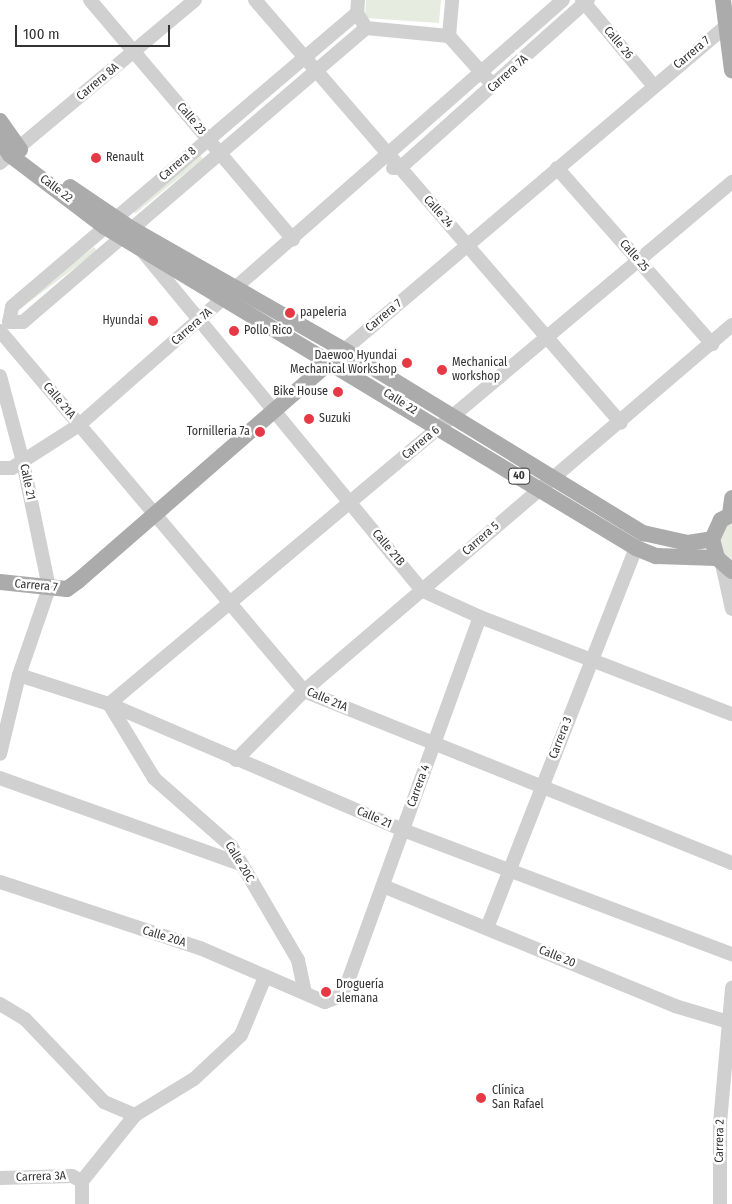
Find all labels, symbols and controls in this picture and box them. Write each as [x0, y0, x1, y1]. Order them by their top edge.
scale bar [18, 15, 172, 47]
street label: Calle 26 [600, 24, 636, 62]
text: 100 m [23, 25, 60, 43]
street label: Carrera 7 [671, 34, 713, 72]
street label: Carrera 7A [485, 52, 531, 96]
street label: Carrera 8A [74, 60, 122, 104]
street label: Calle 23 [173, 100, 209, 138]
street label: Carrera 8 [157, 144, 199, 184]
place label: Renault [106, 151, 144, 165]
marker: Renault [90, 152, 102, 164]
street label: Calle 22 [37, 172, 75, 206]
street label: Calle 24 [420, 193, 456, 231]
street label: Calle 25 [616, 237, 652, 275]
street label: Carrera 7 [363, 297, 405, 335]
street label: Carrera 7A [169, 305, 215, 349]
place label: papeleria [300, 306, 347, 320]
marker: papeleria [284, 307, 296, 319]
place label: Hyundai [102, 314, 143, 328]
marker: Hyundai [147, 315, 159, 327]
place label: Pollo Rico [244, 324, 292, 338]
marker: Pollo Rico [228, 325, 240, 337]
place label: Daewoo Hyundai Mechanical Workshop [290, 349, 397, 377]
place label: Mechanical workshop [452, 356, 507, 384]
marker: Daewoo Hyundai Mechanical Workshop [401, 357, 413, 369]
marker: Mechanical workshop [436, 364, 448, 376]
street label: Calle 21A [40, 380, 78, 422]
place label: Bike House [273, 385, 328, 399]
marker: Bike House [332, 386, 344, 398]
street label: Calle 22 [380, 386, 420, 418]
place label: Suzuki [319, 412, 351, 426]
marker: Suzuki [303, 413, 315, 425]
street label: Carrera 6 [399, 423, 443, 463]
place label: Tornilleria 7a [187, 425, 250, 439]
marker: Tornilleria 7a [254, 426, 266, 438]
street label: Calle 21 [16, 463, 38, 501]
road number: 40 [508, 468, 530, 484]
street label: Carrera 5 [460, 519, 502, 559]
street label: Calle 21B [369, 527, 407, 569]
street label: Carrera 7 [14, 577, 58, 595]
street label: Calle 21A [304, 685, 350, 715]
street label: Carrera 3 [546, 715, 576, 761]
street label: Carrera 4 [405, 763, 433, 809]
street label: Calle 21 [354, 804, 394, 832]
street label: Calle 20C [221, 839, 257, 885]
street label: Calle 20A [141, 924, 187, 950]
street label: Calle 20 [537, 943, 577, 971]
place label: Droguería alemana [336, 978, 384, 1006]
marker: Droguería alemana [320, 986, 332, 998]
place label: Clínica San Rafael [492, 1084, 544, 1112]
marker: Clínica San Rafael [474, 1091, 488, 1105]
street label: Carrera 2 [712, 1119, 728, 1163]
street label: Carrera 3A [16, 1169, 66, 1185]

